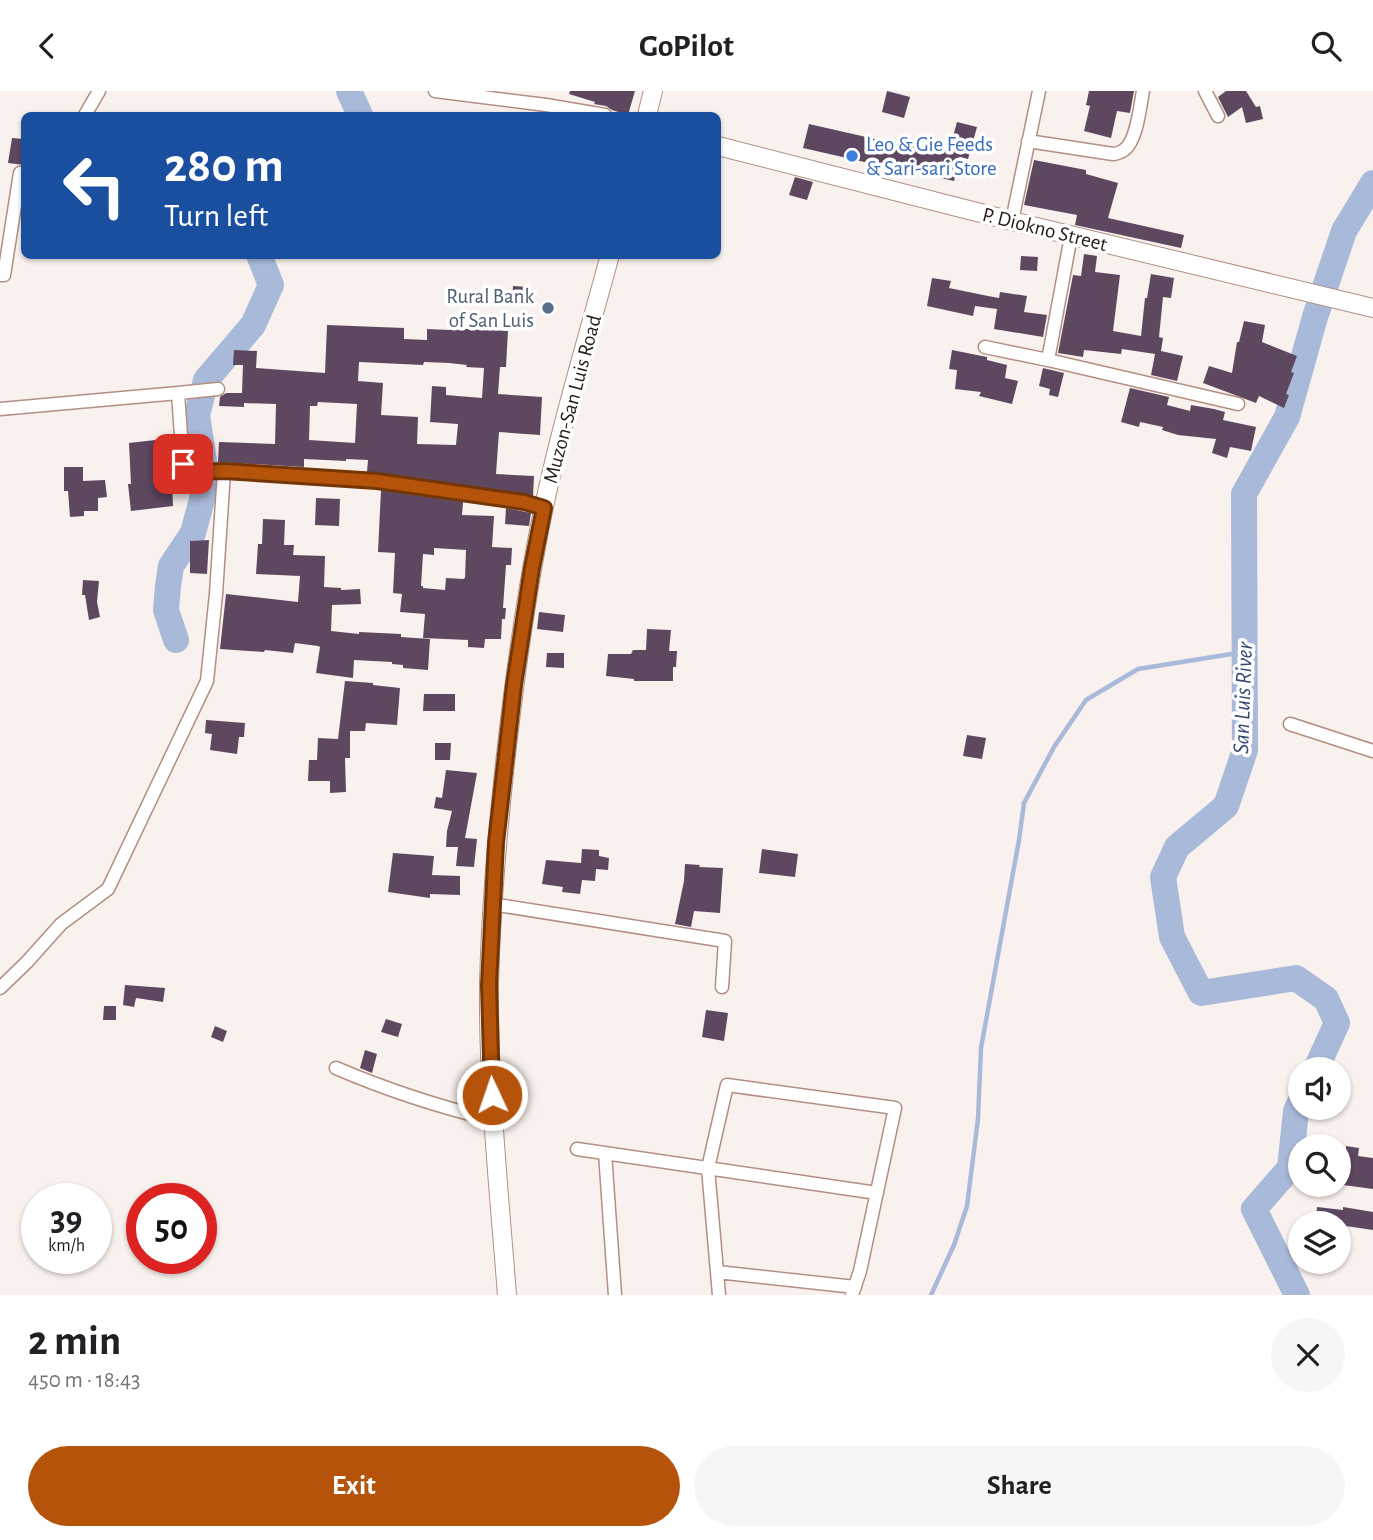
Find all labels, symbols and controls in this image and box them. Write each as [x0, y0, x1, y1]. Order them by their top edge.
icon: back [28, 27, 66, 65]
icon: search [1307, 27, 1345, 65]
text: GoPilot [639, 30, 734, 62]
place label: Leo & Gie Feeds & Sari-sari Store [866, 134, 997, 179]
icon: left [49, 140, 140, 231]
text: 280 m [164, 142, 284, 191]
marker: Leo & Gie Feeds & Sari-sari Store [844, 148, 860, 164]
text: Turn left [164, 200, 268, 232]
street label: P. Diokno Street [980, 204, 1110, 255]
place label: Rural Bank of San Luis [446, 286, 534, 331]
marker: Rural Bank of San Luis [540, 300, 556, 316]
street label: Muzon-San Luis Road [540, 313, 605, 486]
pin [153, 434, 213, 494]
icon: arrive [164, 445, 202, 483]
water label: San Luis River [1230, 641, 1257, 754]
map controls [1288, 1057, 1351, 1274]
button: sound [1288, 1057, 1351, 1120]
position arrow [455, 1058, 529, 1132]
button: search [1288, 1134, 1351, 1197]
speed limit sign: 50 [126, 1183, 217, 1274]
text: 39 [50, 1202, 82, 1237]
button: layers [1288, 1211, 1351, 1274]
text: km/h [48, 1237, 85, 1255]
button: close [1271, 1318, 1345, 1392]
text: 2 min [28, 1320, 121, 1362]
text: 450 m · 18:43 [28, 1369, 141, 1392]
button: Exit [28, 1446, 680, 1526]
button: Share [694, 1446, 1345, 1526]

